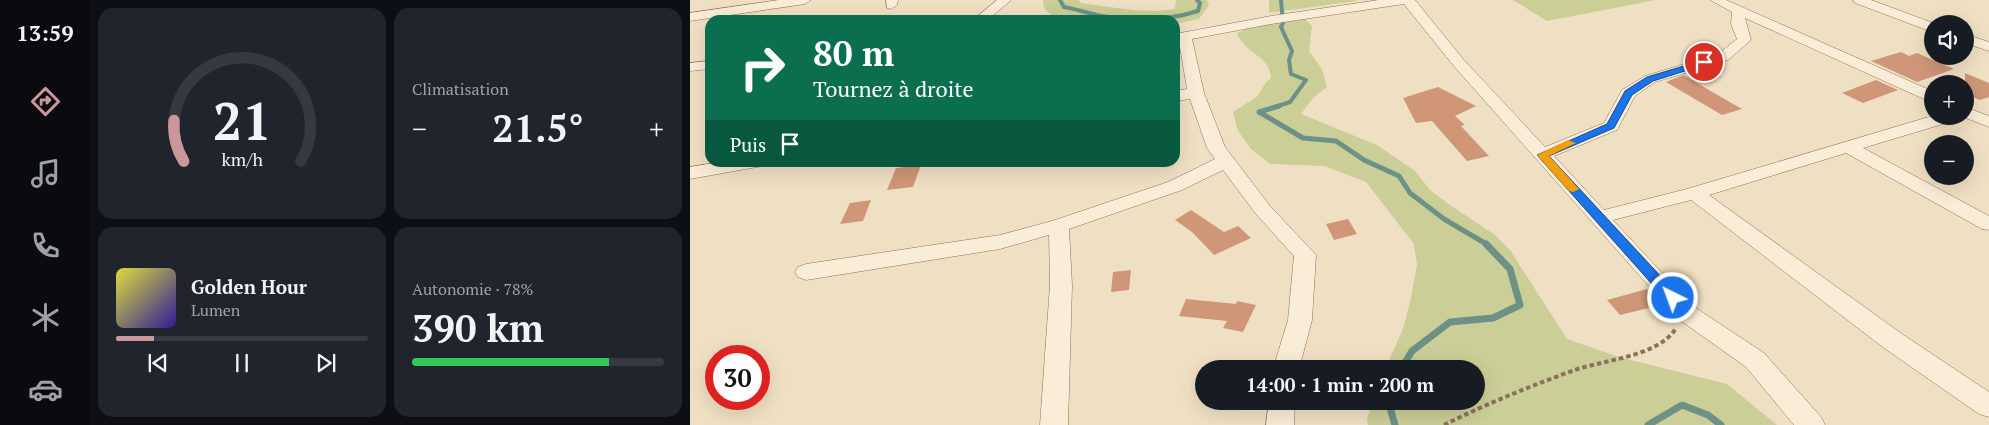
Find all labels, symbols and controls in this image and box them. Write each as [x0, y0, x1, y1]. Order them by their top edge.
map controls [1924, 15, 1974, 185]
button: sound [1924, 15, 1974, 65]
text: 13:59 [16, 18, 74, 47]
text: 80 m [813, 30, 894, 76]
icon: right [730, 35, 795, 100]
pin [1683, 41, 1725, 83]
icon: arrive [1690, 48, 1718, 76]
text: Tournez à droite [813, 74, 974, 103]
button: + [1924, 75, 1974, 125]
text: Climatisation [412, 78, 509, 100]
icon: directions [28, 84, 63, 119]
text: 21 [213, 86, 271, 155]
text: 21.5° [492, 103, 584, 153]
text: − [412, 110, 427, 147]
text: + [649, 110, 664, 147]
icon: arrive [776, 130, 804, 158]
text: Puis [730, 132, 766, 157]
button: − [1924, 135, 1974, 185]
text: km/h [221, 147, 263, 171]
icon: music [28, 156, 63, 191]
icon: phone [28, 228, 63, 263]
position arrow [1646, 271, 1698, 323]
text: Golden Hour [191, 274, 307, 299]
text: Autonomie · 78% [412, 278, 534, 300]
text: Lumen [191, 299, 240, 321]
icon: climate [28, 300, 63, 335]
text: 390 km [412, 303, 544, 353]
speed limit sign: 30 [705, 345, 770, 410]
icon: previous [144, 349, 172, 377]
icon: pause [228, 349, 256, 377]
icon: next [312, 349, 340, 377]
icon: car [28, 372, 63, 407]
text: 14:00 · 1 min · 200 m [1246, 372, 1434, 397]

